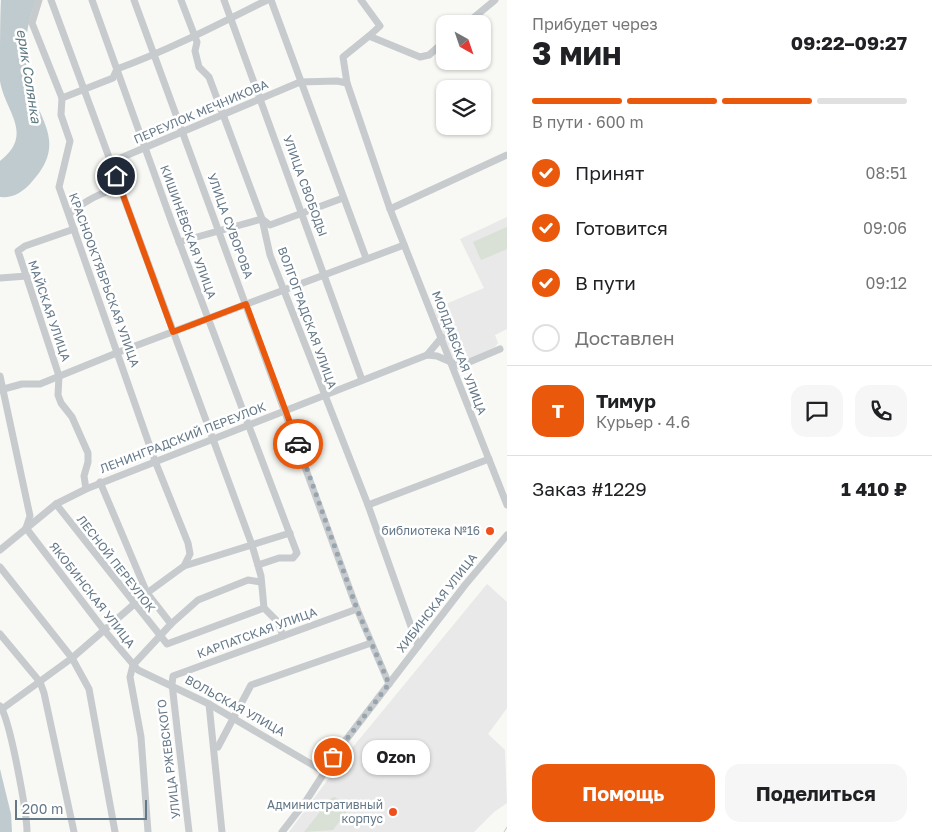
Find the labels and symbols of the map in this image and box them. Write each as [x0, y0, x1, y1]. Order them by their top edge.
north arrow [436, 15, 491, 70]
water label: ерик Солянка [14, 28, 45, 125]
street label: ПЕРЕУЛОК МЕЧНИКОВА [131, 76, 270, 147]
street label: УЛИЦА СВОБОДЫ [280, 133, 331, 238]
pin [95, 155, 137, 197]
street label: КИШИНЁВСКАЯ УЛИЦА [157, 163, 220, 301]
street label: УЛИЦА СУВОРОВА [204, 171, 256, 280]
street label: КРАСНООКТЯБРЬСКАЯ УЛИЦА [66, 191, 143, 369]
street label: ВОЛГОГРАДСКАЯ УЛИЦА [275, 245, 340, 391]
street label: МАЙСКАЯ УЛИЦА [25, 258, 74, 363]
street label: МОЛДАВСКАЯ УЛИЦА [429, 289, 490, 417]
street label: ЛЕНИНГРАДСКИЙ ПЕРЕУЛОК [98, 399, 268, 476]
courier [273, 419, 323, 469]
street label: ЛЕСНОЙ ПЕРЕУЛОК [74, 512, 159, 616]
place label: библиотека №16 [382, 523, 480, 538]
marker: библиотека №16 [484, 525, 496, 537]
street label: ЯКОБИНСКАЯ УЛИЦА [46, 539, 138, 651]
street label: ХИБИНСКАЯ УЛИЦА [393, 550, 480, 655]
street label: КАРПАТСКАЯ УЛИЦА [195, 604, 319, 661]
street label: ВОЛЬСКАЯ УЛИЦА [183, 672, 288, 739]
street label: УЛИЦА РЖЕВСКОГО [154, 698, 183, 820]
pin [312, 736, 354, 778]
callout: Ozon [363, 740, 430, 774]
scale bar [15, 797, 148, 820]
place label: Административный корпус [267, 797, 383, 826]
marker: Административный корпус [387, 806, 399, 818]

